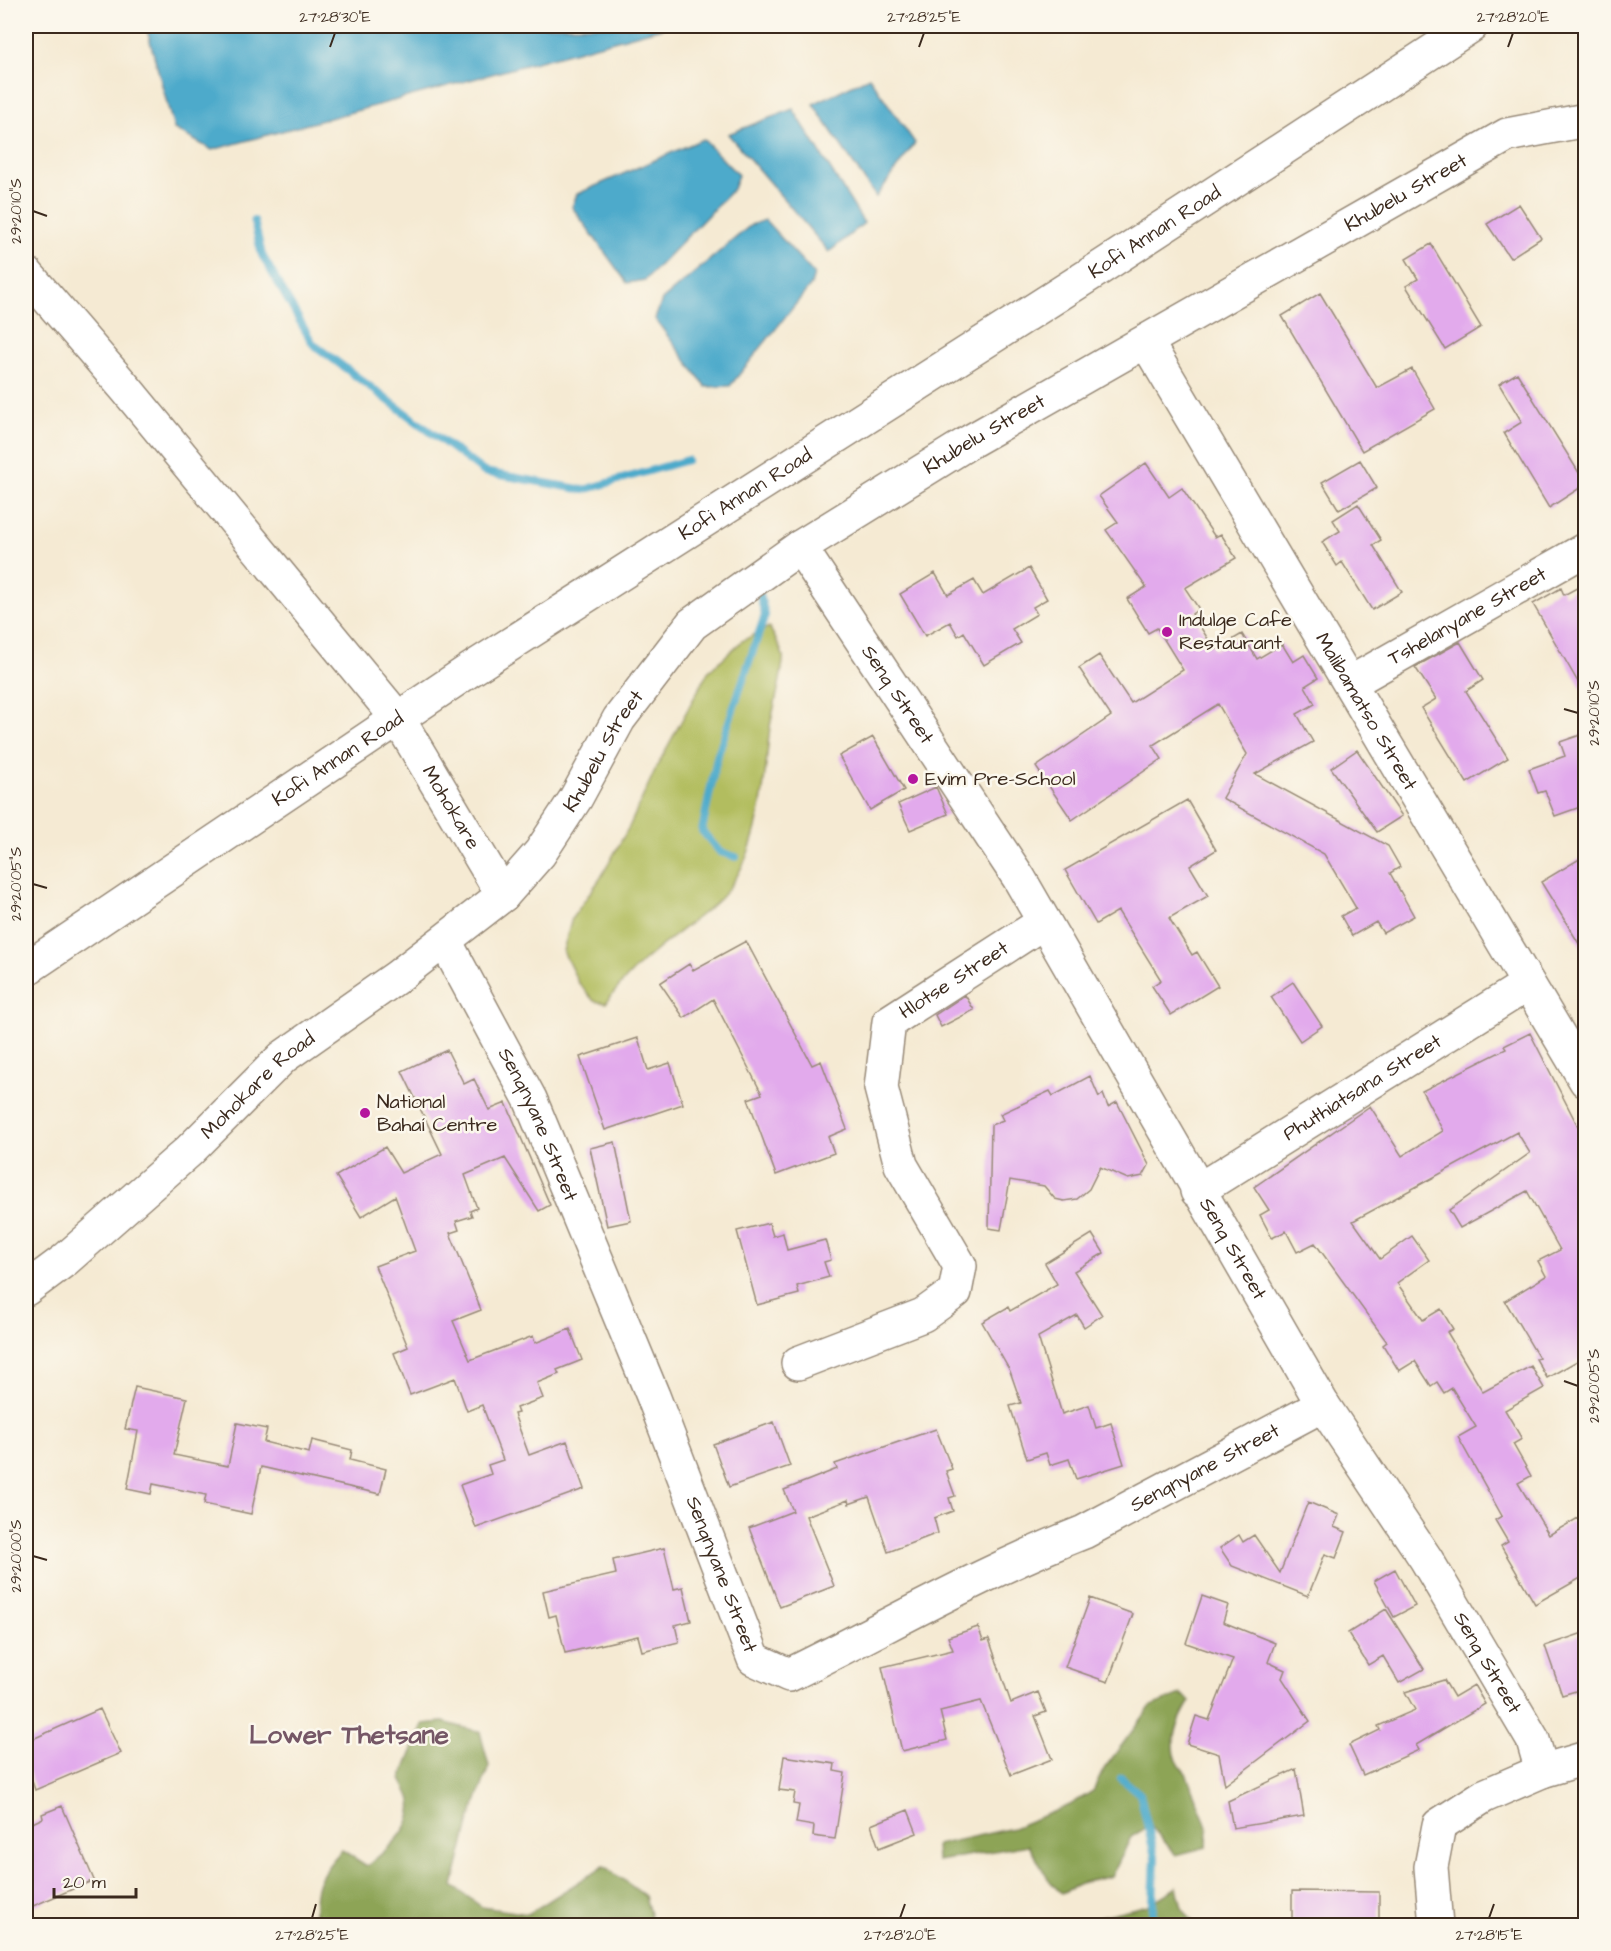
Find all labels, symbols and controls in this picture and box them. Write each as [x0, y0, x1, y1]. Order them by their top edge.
text: 27°28'30"E [299, 7, 371, 28]
text: 27°28'25"E [887, 7, 961, 28]
text: 27°28'20"E [1477, 7, 1549, 28]
street label: Khubelu Street [1339, 147, 1472, 239]
text: 29°20'10"S [6, 178, 27, 244]
street label: Kofi Annan Road [1083, 179, 1227, 286]
street label: Khubelu Street [918, 387, 1050, 481]
street label: Kofi Annan Road [673, 441, 818, 547]
street label: Tshelanyane Street [1383, 560, 1552, 673]
place label: Indulge Cafe Restaurant [1179, 606, 1292, 657]
marker: Indulge Cafe Restaurant [1160, 625, 1174, 639]
street label: Malibamatso Street [1308, 628, 1424, 796]
street label: Senq Street [855, 639, 941, 750]
text: 29°20'10"S [1584, 680, 1605, 746]
street label: Khubelu Street [556, 684, 650, 818]
street label: Kofi Annan Road [266, 705, 409, 813]
street label: Mohokare [415, 760, 487, 855]
place label: Evim Pre-School [925, 765, 1076, 793]
marker: Evim Pre-School [906, 772, 920, 786]
text: 29°20'05"S [6, 847, 27, 921]
street label: Hlotse Street [894, 934, 1014, 1026]
street label: Mohokare Road [194, 1025, 321, 1146]
street label: Phuthiatsana Street [1278, 1027, 1447, 1148]
street label: Senqnyane Street [491, 1043, 585, 1205]
place label: National Bahaí Centre [377, 1088, 498, 1139]
marker: National Bahaí Centre [358, 1106, 372, 1120]
street label: Senq Street [1192, 1193, 1273, 1305]
text: 29°20'05"S [1584, 1349, 1605, 1423]
street label: Senqnyane Street [1125, 1416, 1285, 1519]
street label: Senqnyane Street [679, 1492, 764, 1657]
text: 29°20'00"S [6, 1519, 27, 1593]
street label: Senq Street [1446, 1607, 1528, 1719]
district label: Lower Thetsane [249, 1717, 449, 1753]
scale bar [54, 1861, 136, 1899]
text: 20 m [63, 1870, 106, 1895]
text: 27°28'25"E [275, 1925, 349, 1946]
text: 27°28'20"E [864, 1925, 936, 1946]
text: 27°28'15"E [1456, 1925, 1523, 1946]

